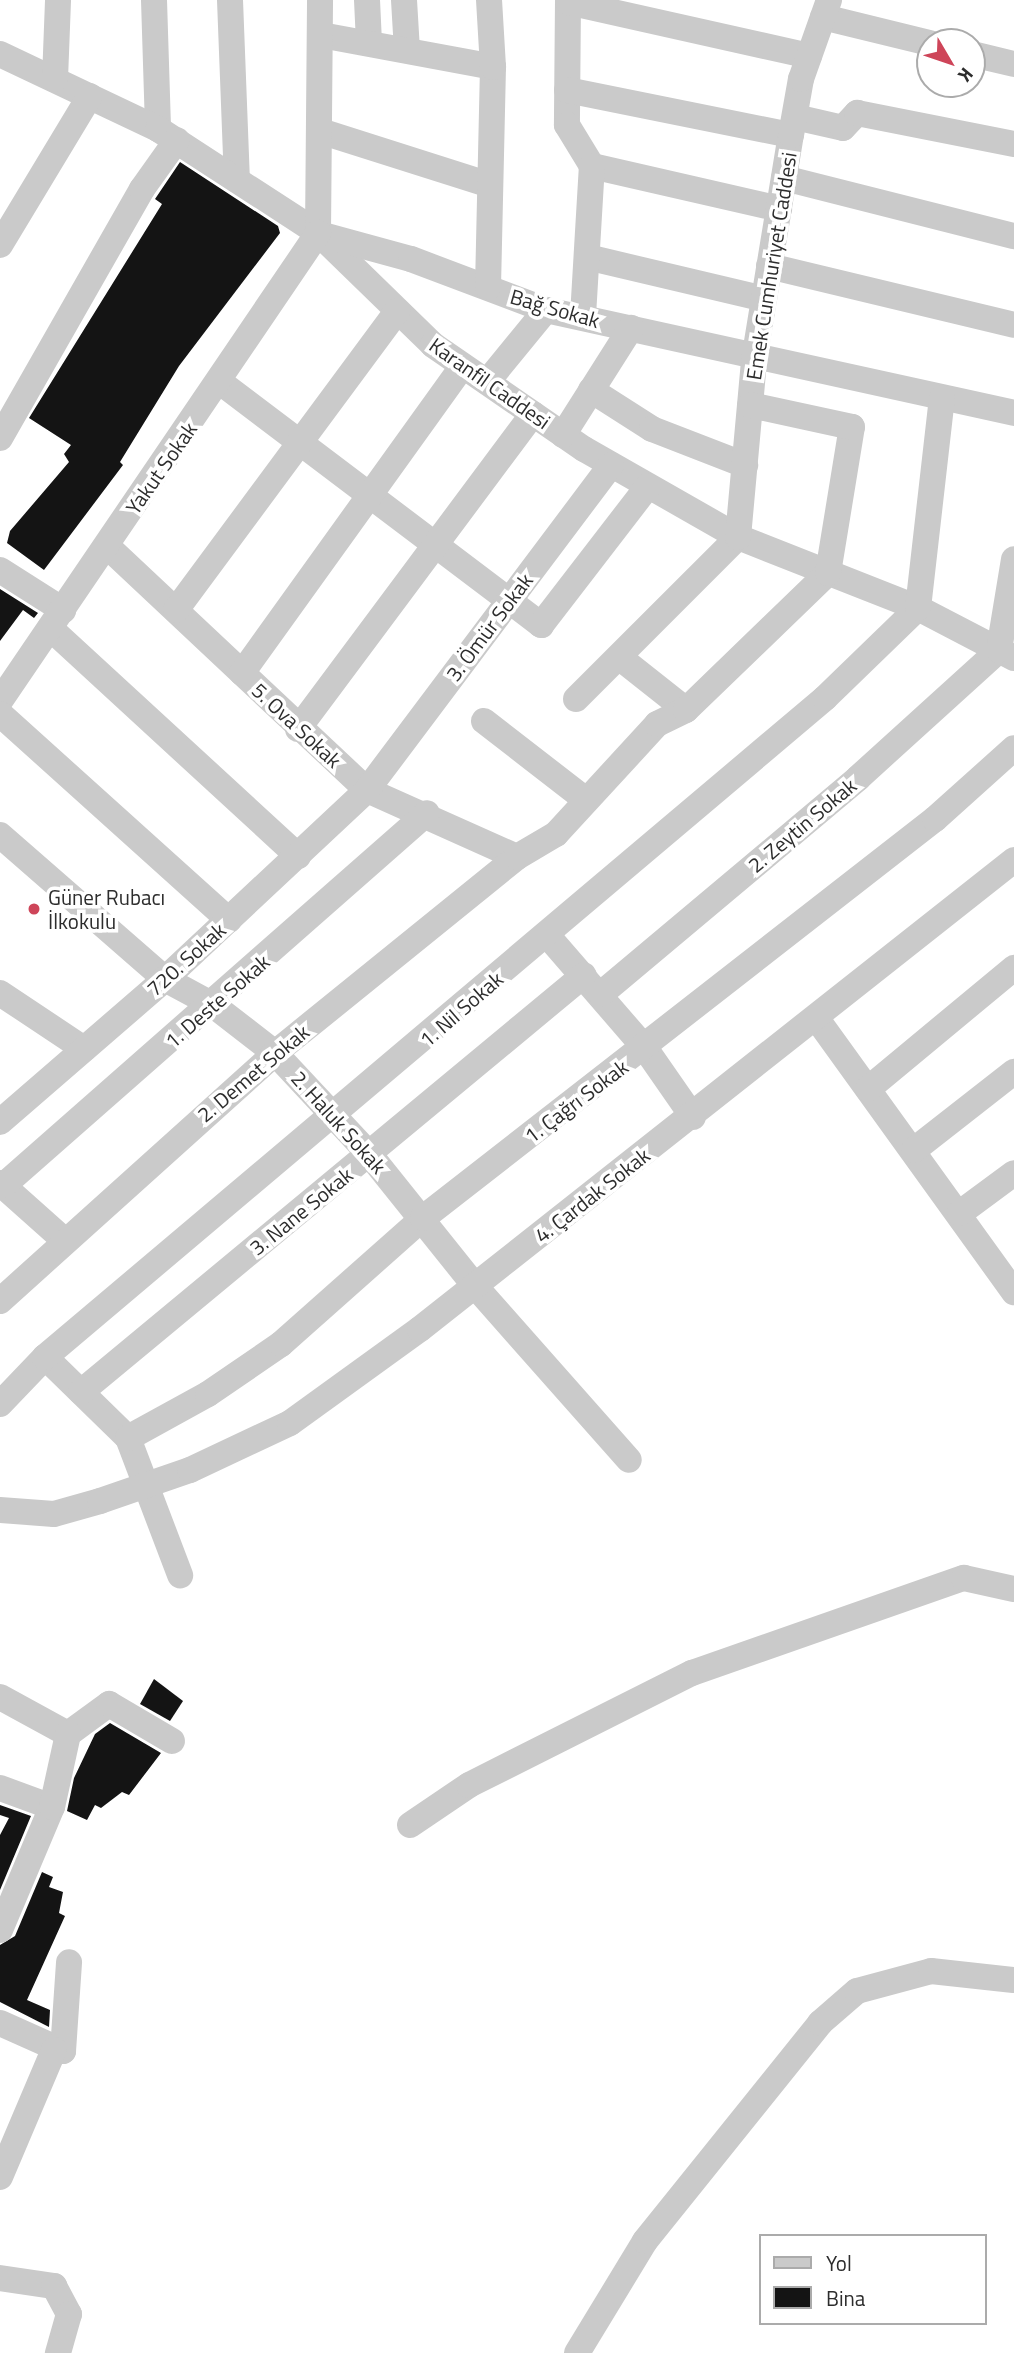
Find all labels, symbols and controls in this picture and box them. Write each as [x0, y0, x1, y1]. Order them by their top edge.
north arrow [916, 28, 986, 98]
text: K [951, 62, 981, 89]
street label: Emek Cumhuriyet Caddesi [741, 150, 801, 382]
street label: Bağ Sokak [507, 283, 603, 333]
street label: Karanfil Caddesi [425, 332, 555, 434]
street label: Yakut Sokak [120, 417, 202, 519]
street label: 3. Ömür Sokak [440, 568, 538, 686]
street label: 5. Ova Sokak [247, 677, 347, 773]
street label: 2. Zeytin Sokak [743, 772, 861, 878]
place label: Güner Rubacı İlkokulu [48, 884, 165, 934]
marker: Güner Rubacı İlkokulu [26, 901, 42, 917]
street label: 720. Sokak [141, 917, 231, 1001]
street label: 1. Deste Sokak [159, 949, 275, 1053]
street label: 1. Nil Sokak [414, 966, 508, 1052]
street label: 2. Demet Sokak [192, 1019, 314, 1127]
street label: 1. Çağrı Sokak [519, 1054, 633, 1148]
street label: 2. Haluk Sokak [286, 1066, 392, 1178]
street label: 4. Çardak Sokak [529, 1142, 655, 1248]
street label: 3. Nane Sokak [244, 1162, 358, 1260]
legend [758, 2234, 986, 2325]
text: Yol [826, 2247, 852, 2279]
text: Bina [826, 2282, 865, 2314]

